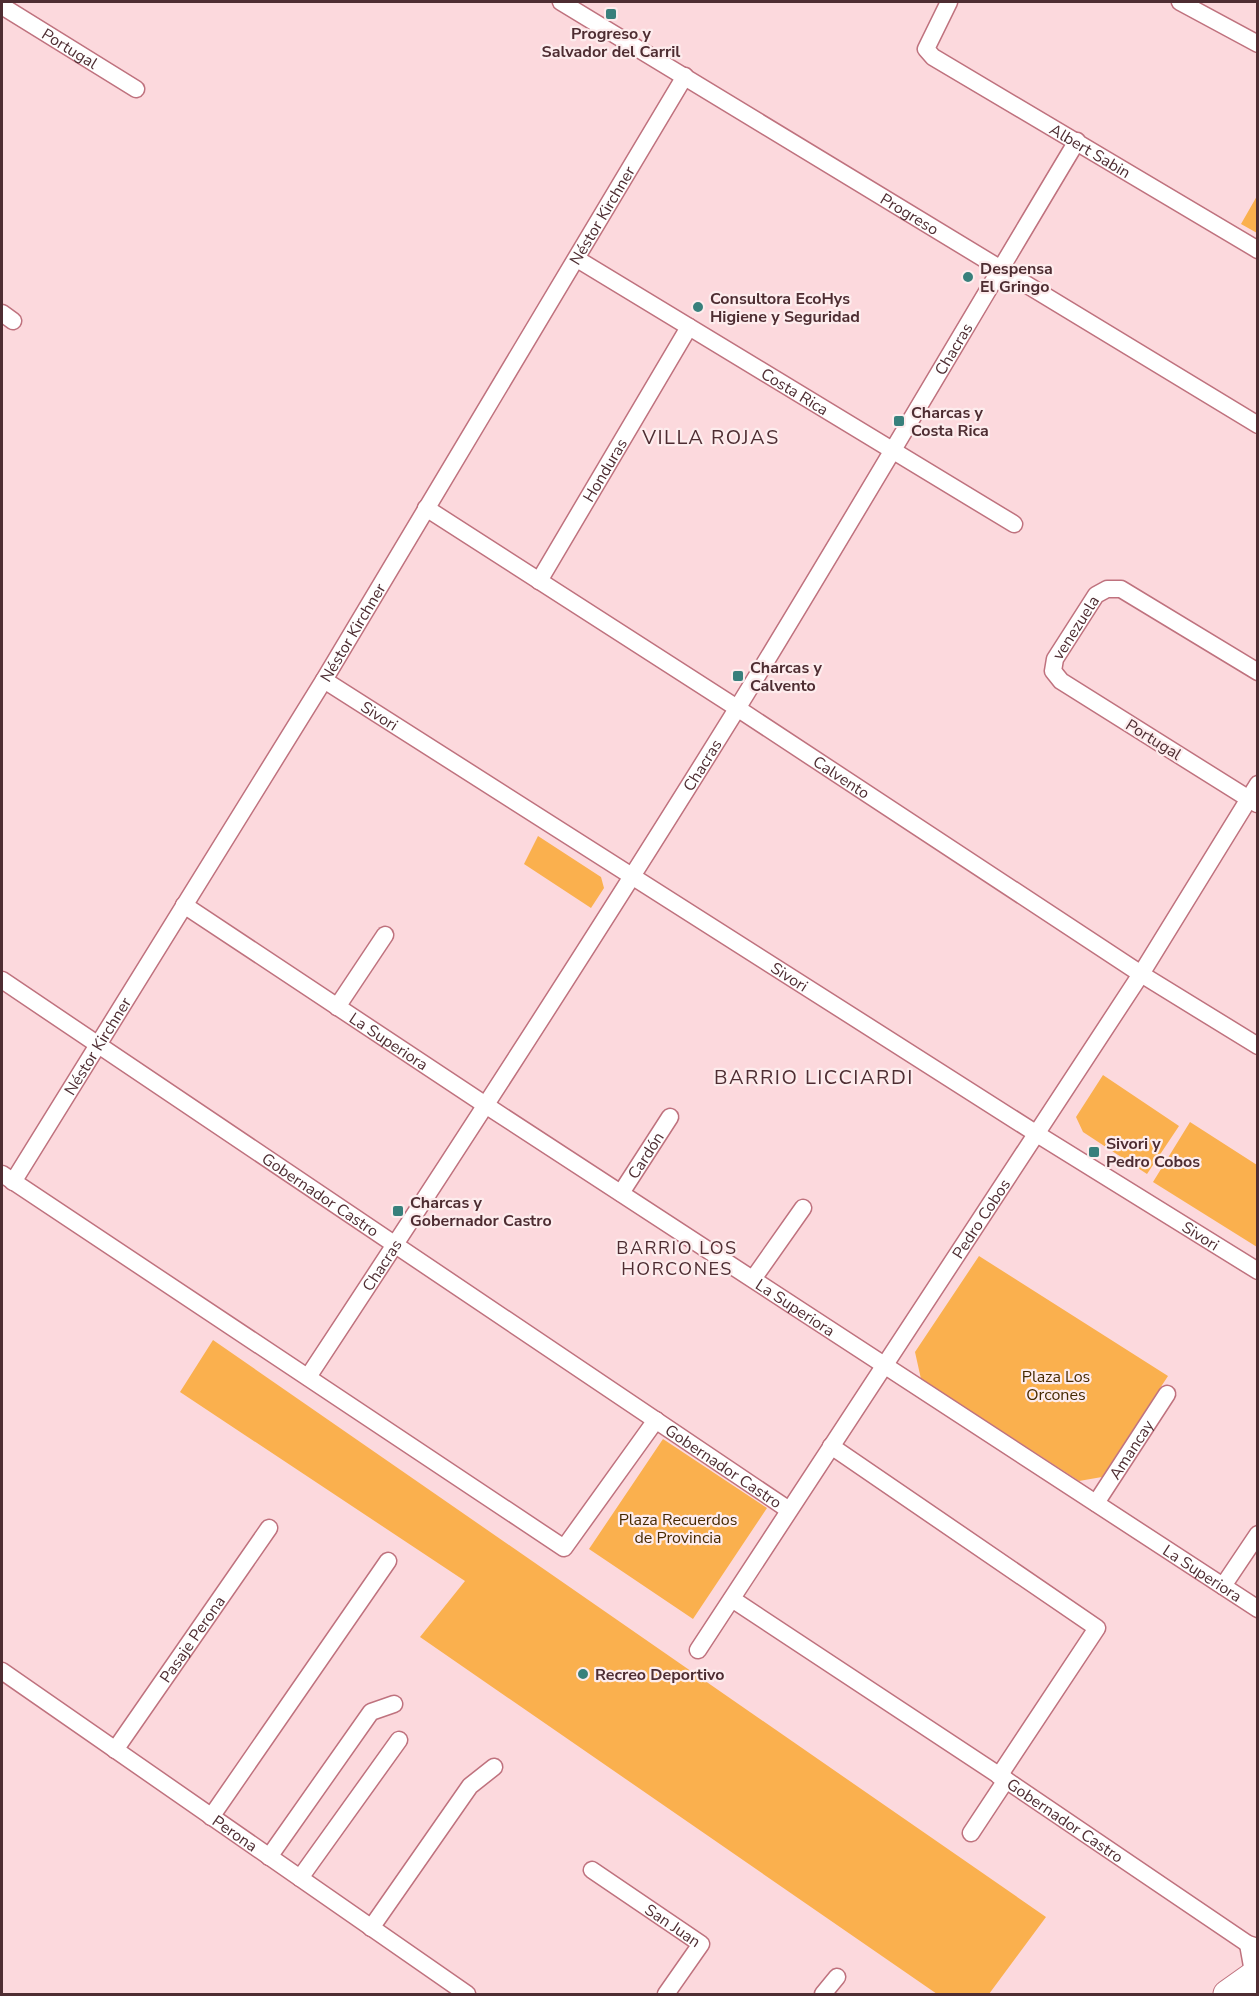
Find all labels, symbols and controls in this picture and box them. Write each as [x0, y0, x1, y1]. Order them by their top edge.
marker: Progreso y Salvador del Carril [604, 7, 618, 21]
street label: Portugal [37, 23, 102, 75]
place label: Progreso y Salvador del Carril [542, 23, 680, 63]
street label: Albert Sabin [1045, 119, 1134, 184]
street label: Néstor Kirchner [565, 162, 641, 269]
street label: Progreso [876, 188, 943, 241]
place label: Despensa El Gringo [980, 258, 1053, 298]
marker: Despensa El Gringo [961, 270, 975, 284]
place label: Consultora EcoHys Higiene y Seguridad [710, 288, 860, 328]
marker: Consultora EcoHys Higiene y Seguridad [691, 300, 705, 314]
street label: Chacras [930, 319, 978, 380]
street label: Costa Rica [757, 363, 832, 421]
place label: Charcas y Costa Rica [911, 402, 989, 442]
marker: Charcas y Costa Rica [892, 414, 906, 428]
district label: VILLA ROJAS [641, 424, 780, 451]
street label: Honduras [578, 435, 633, 506]
street label: Néstor Kirchner [315, 579, 392, 686]
street label: venezuela [1047, 591, 1105, 664]
place label: Charcas y Calvento [750, 657, 823, 697]
marker: Charcas y Calvento [731, 669, 745, 683]
street label: Sivori [356, 696, 402, 736]
street label: Portugal [1121, 714, 1186, 766]
street label: Chacras [678, 735, 727, 796]
street label: Calvento [808, 751, 874, 804]
street label: Sivori [766, 957, 812, 997]
street label: Néstor Kirchner [59, 993, 137, 1100]
street label: La Superiora [345, 1008, 432, 1076]
district label: BARRIO LICCIARDI [714, 1064, 914, 1091]
street label: Cardón [623, 1128, 670, 1184]
place label: Sivori y Pedro Cobos [1106, 1133, 1200, 1173]
marker: Sivori y Pedro Cobos [1087, 1145, 1101, 1159]
street label: Gobernador Castro [257, 1148, 383, 1243]
street label: Pedro Cobos [947, 1175, 1016, 1263]
place label: Charcas y Gobernador Castro [410, 1192, 552, 1232]
marker: Charcas y Gobernador Castro [391, 1204, 405, 1218]
street label: Sivori [1177, 1216, 1223, 1256]
street label: Chacras [357, 1235, 407, 1296]
district label: BARRIO LOS HORCONES [616, 1236, 738, 1281]
street label: La Superiora [751, 1274, 839, 1342]
park label: Plaza Los Orcones [1022, 1366, 1090, 1406]
street label: Amancay [1104, 1415, 1160, 1484]
street label: Gobernador Castro [660, 1420, 786, 1514]
park label: Plaza Recuerdos de Provincia [619, 1509, 737, 1549]
street label: La Superiora [1158, 1540, 1246, 1608]
street label: Pasaje Perona [155, 1592, 231, 1688]
place label: Recreo Deportivo [595, 1664, 724, 1686]
marker: Recreo Deportivo [576, 1667, 590, 1681]
street label: Gobernador Castro [1002, 1774, 1127, 1868]
street label: Perona [208, 1810, 262, 1857]
street label: San Juan [640, 1899, 705, 1953]

